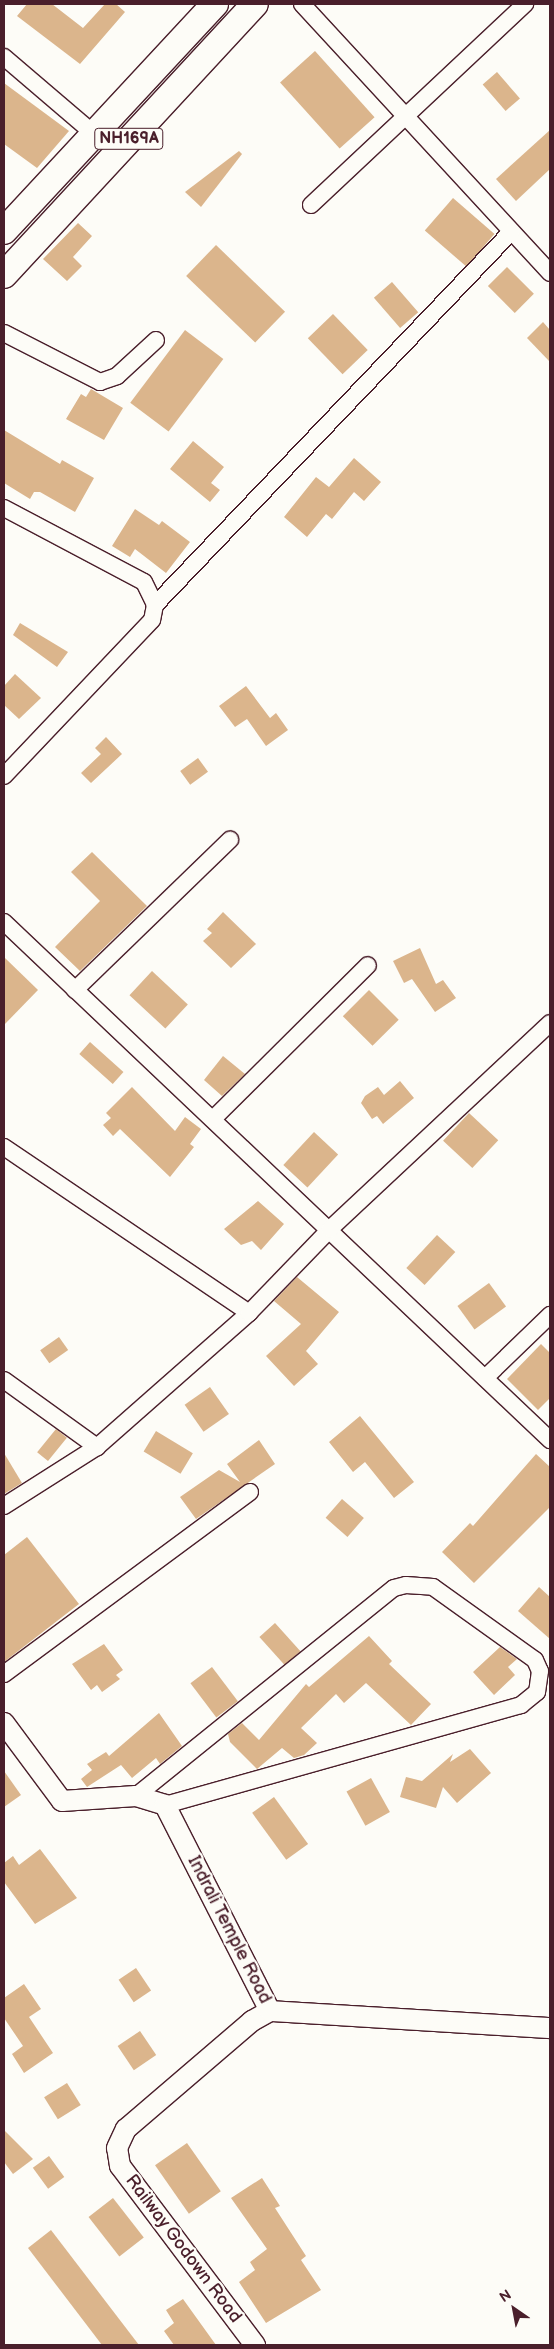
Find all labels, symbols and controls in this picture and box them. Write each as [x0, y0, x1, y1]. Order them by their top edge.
road number: NH169A [94, 126, 164, 152]
street label: Indrali Temple Road [182, 1852, 276, 2008]
street label: Railway Godown Road [120, 2170, 246, 2328]
north arrow [489, 2284, 539, 2334]
text: N [497, 2286, 515, 2306]

